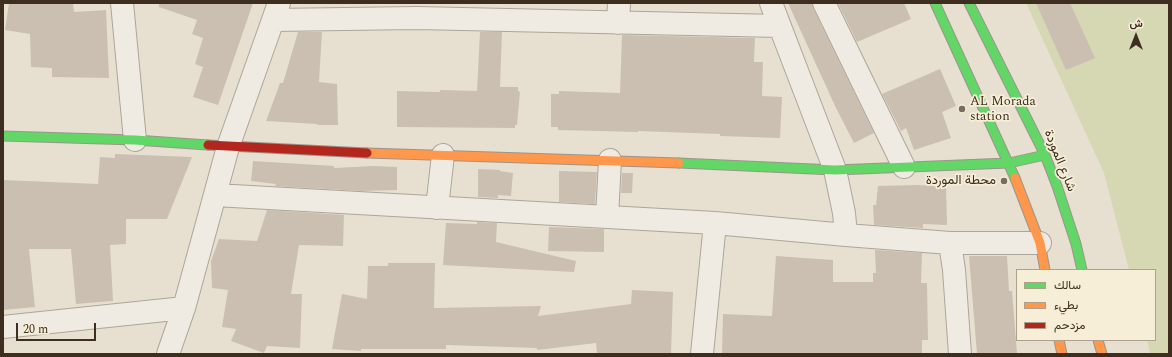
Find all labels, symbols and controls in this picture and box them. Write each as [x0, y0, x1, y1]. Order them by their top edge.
text: ش [1129, 15, 1143, 32]
north arrow [1116, 16, 1156, 56]
place label: AL Morada station [970, 94, 1036, 125]
marker: AL Morada station [957, 104, 967, 114]
street label: شارع الموردة [1040, 128, 1078, 194]
place label: محطة الموردة [926, 173, 996, 189]
marker: محطة الموردة [999, 176, 1009, 186]
legend [1016, 269, 1156, 341]
text: سالك [1054, 276, 1081, 295]
text: بطيء [1054, 296, 1078, 315]
scale bar [18, 315, 98, 341]
text: مزدحم [1054, 316, 1085, 335]
text: 20 m [23, 320, 48, 339]

